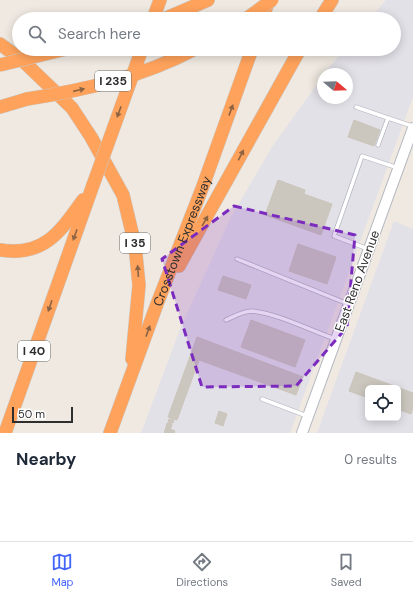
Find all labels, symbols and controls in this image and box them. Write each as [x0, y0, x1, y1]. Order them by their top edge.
search box [12, 12, 401, 56]
icon: search [26, 23, 48, 45]
text: Search here [58, 24, 141, 44]
north arrow [317, 68, 353, 104]
road number: I 235 [95, 71, 131, 91]
one-way arrow [73, 86, 85, 92]
one-way arrow [228, 104, 234, 116]
one-way arrow [116, 106, 122, 118]
one-way arrow [237, 149, 244, 161]
street label: Crosstown Expressway [149, 174, 214, 308]
one-way arrow [201, 215, 208, 227]
street label: East Reno Avenue [331, 228, 383, 334]
one-way arrow [71, 229, 77, 241]
road number: I 35 [120, 233, 150, 253]
one-way arrow [134, 265, 141, 277]
one-way arrow [46, 301, 52, 313]
one-way arrow [145, 325, 151, 337]
road number: I 40 [18, 341, 50, 361]
map controls [365, 385, 401, 421]
button: locate [365, 385, 401, 421]
scale bar [12, 405, 73, 424]
text: 50 m [18, 407, 45, 421]
text: Nearby [16, 448, 76, 470]
text: 0 results [344, 451, 397, 468]
tab: Map [51, 551, 74, 589]
tab: Directions [176, 551, 228, 589]
tab: Saved [331, 551, 362, 589]

